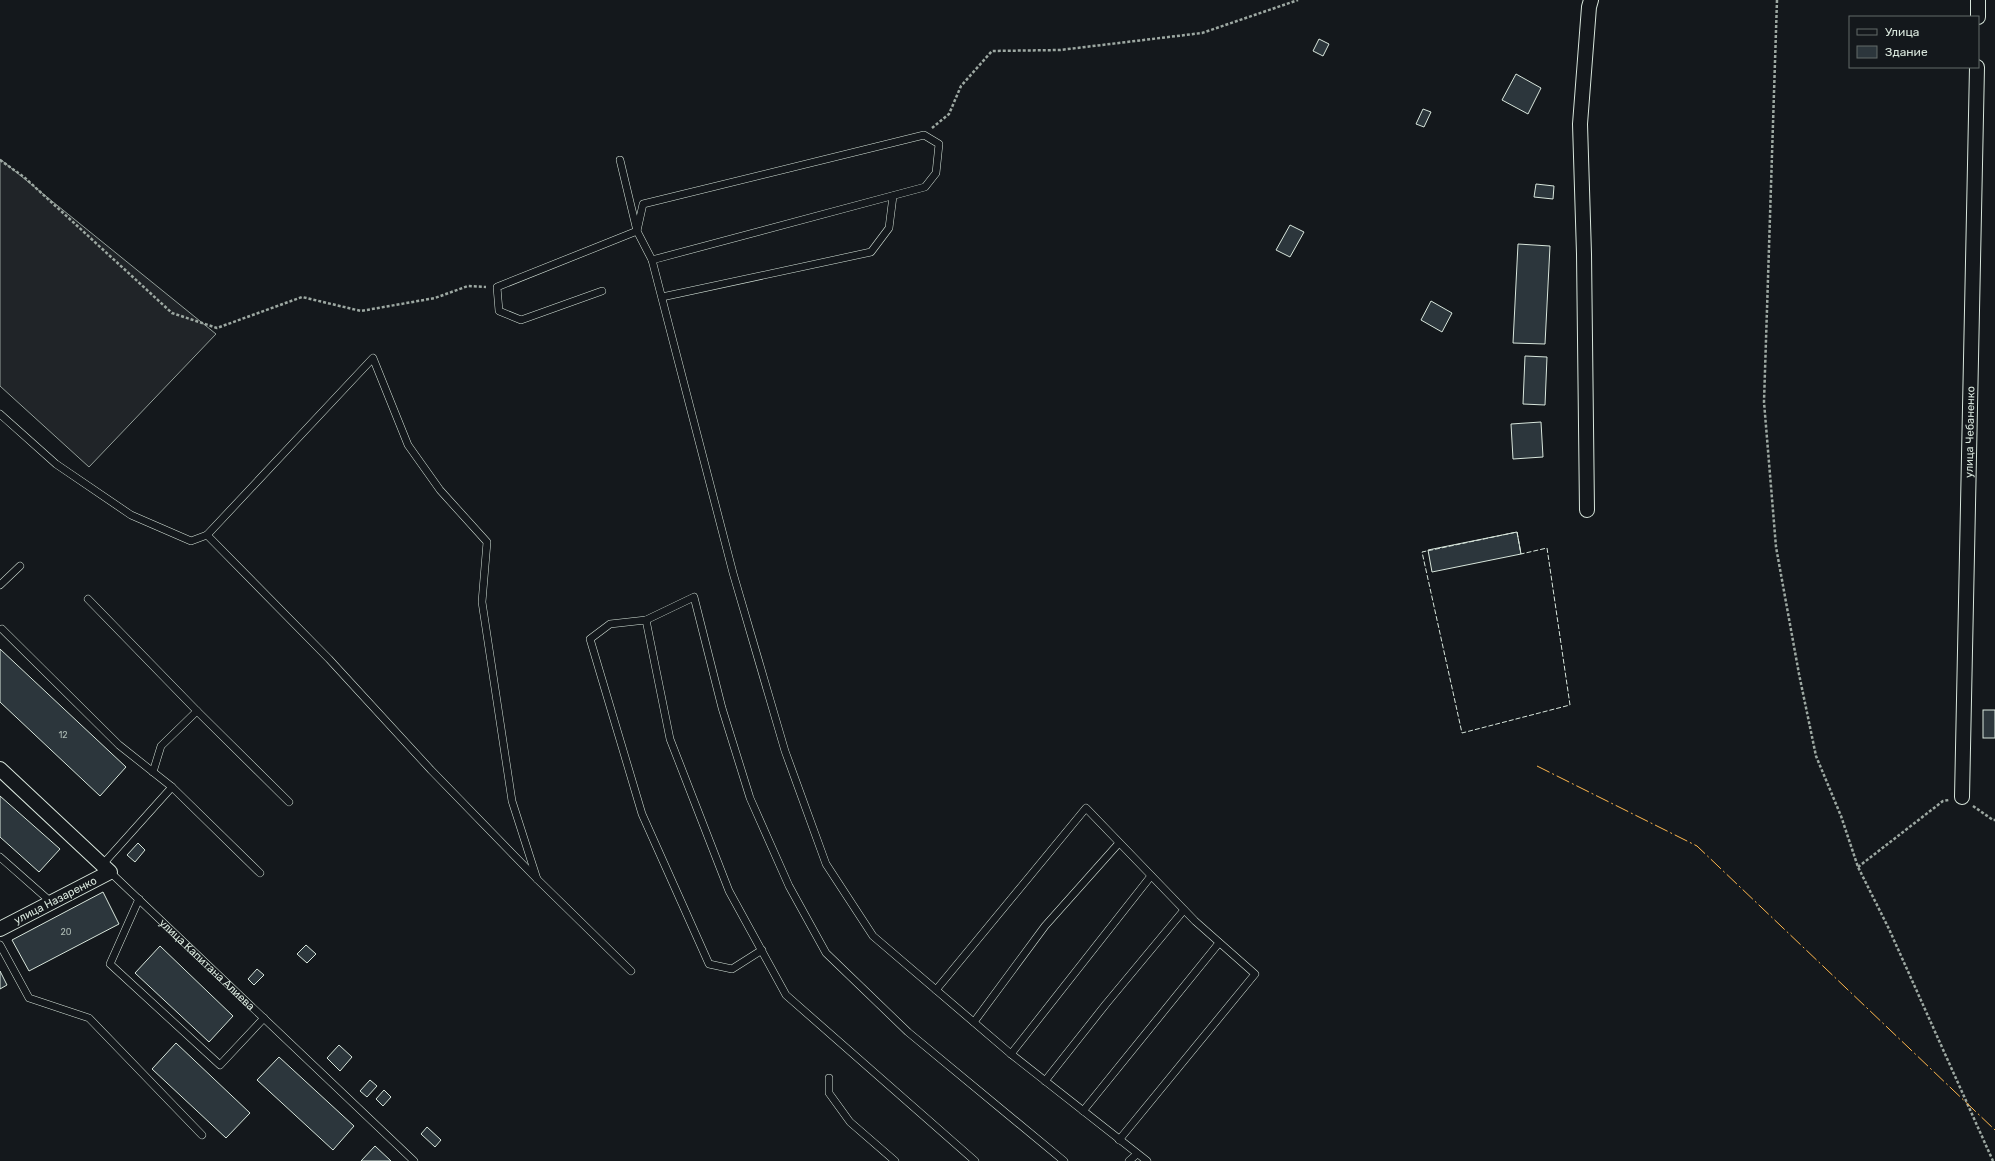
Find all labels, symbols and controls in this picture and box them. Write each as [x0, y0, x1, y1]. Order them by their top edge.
legend [1849, 16, 1979, 68]
text: Улица [1885, 25, 1919, 39]
text: Здание [1885, 45, 1928, 59]
street label: улица Чебаненко [1963, 386, 1977, 478]
house number: 12 [58, 730, 68, 740]
street label: улица Назаренко [12, 874, 99, 927]
street label: улица Капитана Алиева [156, 916, 257, 1013]
house number: 20 [61, 927, 72, 937]

